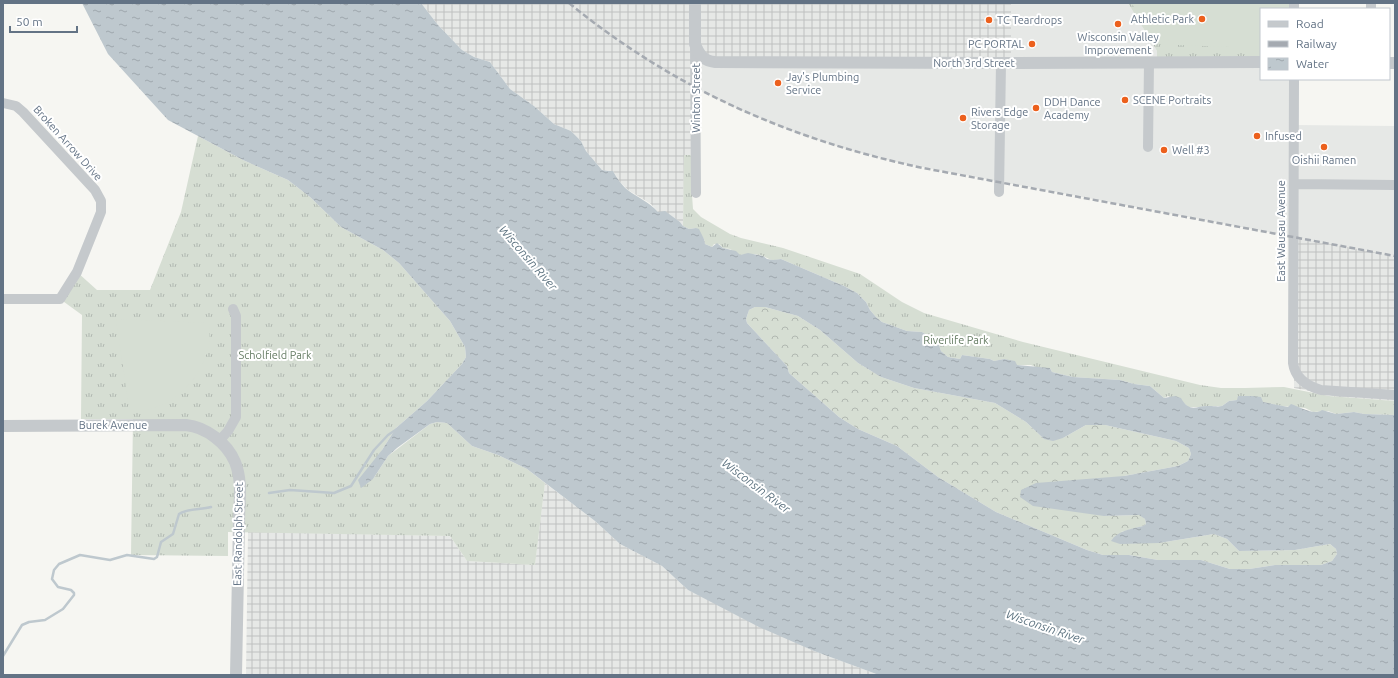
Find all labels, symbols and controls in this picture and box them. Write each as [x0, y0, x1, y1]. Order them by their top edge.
scale bar [10, 8, 77, 34]
legend [1260, 8, 1390, 80]
place label: Athletic Park [1131, 13, 1194, 25]
place label: TC Teardrops [997, 14, 1062, 26]
marker: Athletic Park [1197, 14, 1207, 24]
text: 50 m [16, 15, 43, 28]
marker: TC Teardrops [984, 15, 994, 25]
text: Road [1296, 17, 1324, 30]
marker: Wisconsin Valley Improvement [1113, 19, 1123, 29]
place label: Wisconsin Valley Improvement [1077, 31, 1159, 56]
text: Railway [1296, 37, 1337, 50]
place label: PC PORTAL [968, 38, 1024, 50]
marker: PC PORTAL [1027, 39, 1037, 49]
street label: North 3rd Street [933, 57, 1015, 69]
text: Water [1296, 57, 1329, 70]
street label: Winton Street [690, 63, 702, 133]
place label: Jay's Plumbing Service [786, 71, 859, 96]
marker: Jay's Plumbing Service [773, 78, 783, 88]
place label: SCENE Portraits [1133, 94, 1211, 106]
marker: SCENE Portraits [1120, 95, 1130, 105]
place label: DDH Dance Academy [1044, 96, 1101, 121]
street label: Broken Arrow Drive [31, 103, 105, 183]
marker: DDH Dance Academy [1031, 103, 1041, 113]
place label: Rivers Edge Storage [971, 106, 1028, 131]
marker: Rivers Edge Storage [958, 113, 968, 123]
place label: Infused [1265, 130, 1302, 142]
marker: Infused [1252, 131, 1262, 141]
marker: Oishii Ramen [1319, 142, 1329, 152]
place label: Well #3 [1172, 144, 1210, 156]
marker: Well #3 [1159, 145, 1169, 155]
place label: Oishii Ramen [1292, 154, 1356, 166]
street label: East Wausau Avenue [1275, 180, 1287, 282]
water label: Wisconsin River [497, 223, 560, 293]
park label: Riverlife Park [923, 334, 989, 346]
park label: Scholfield Park [238, 349, 312, 361]
street label: Burek Avenue [79, 419, 147, 431]
water label: Wisconsin River [720, 456, 793, 516]
street label: East Randolph Street [231, 481, 245, 586]
water label: Wisconsin River [1005, 607, 1086, 646]

